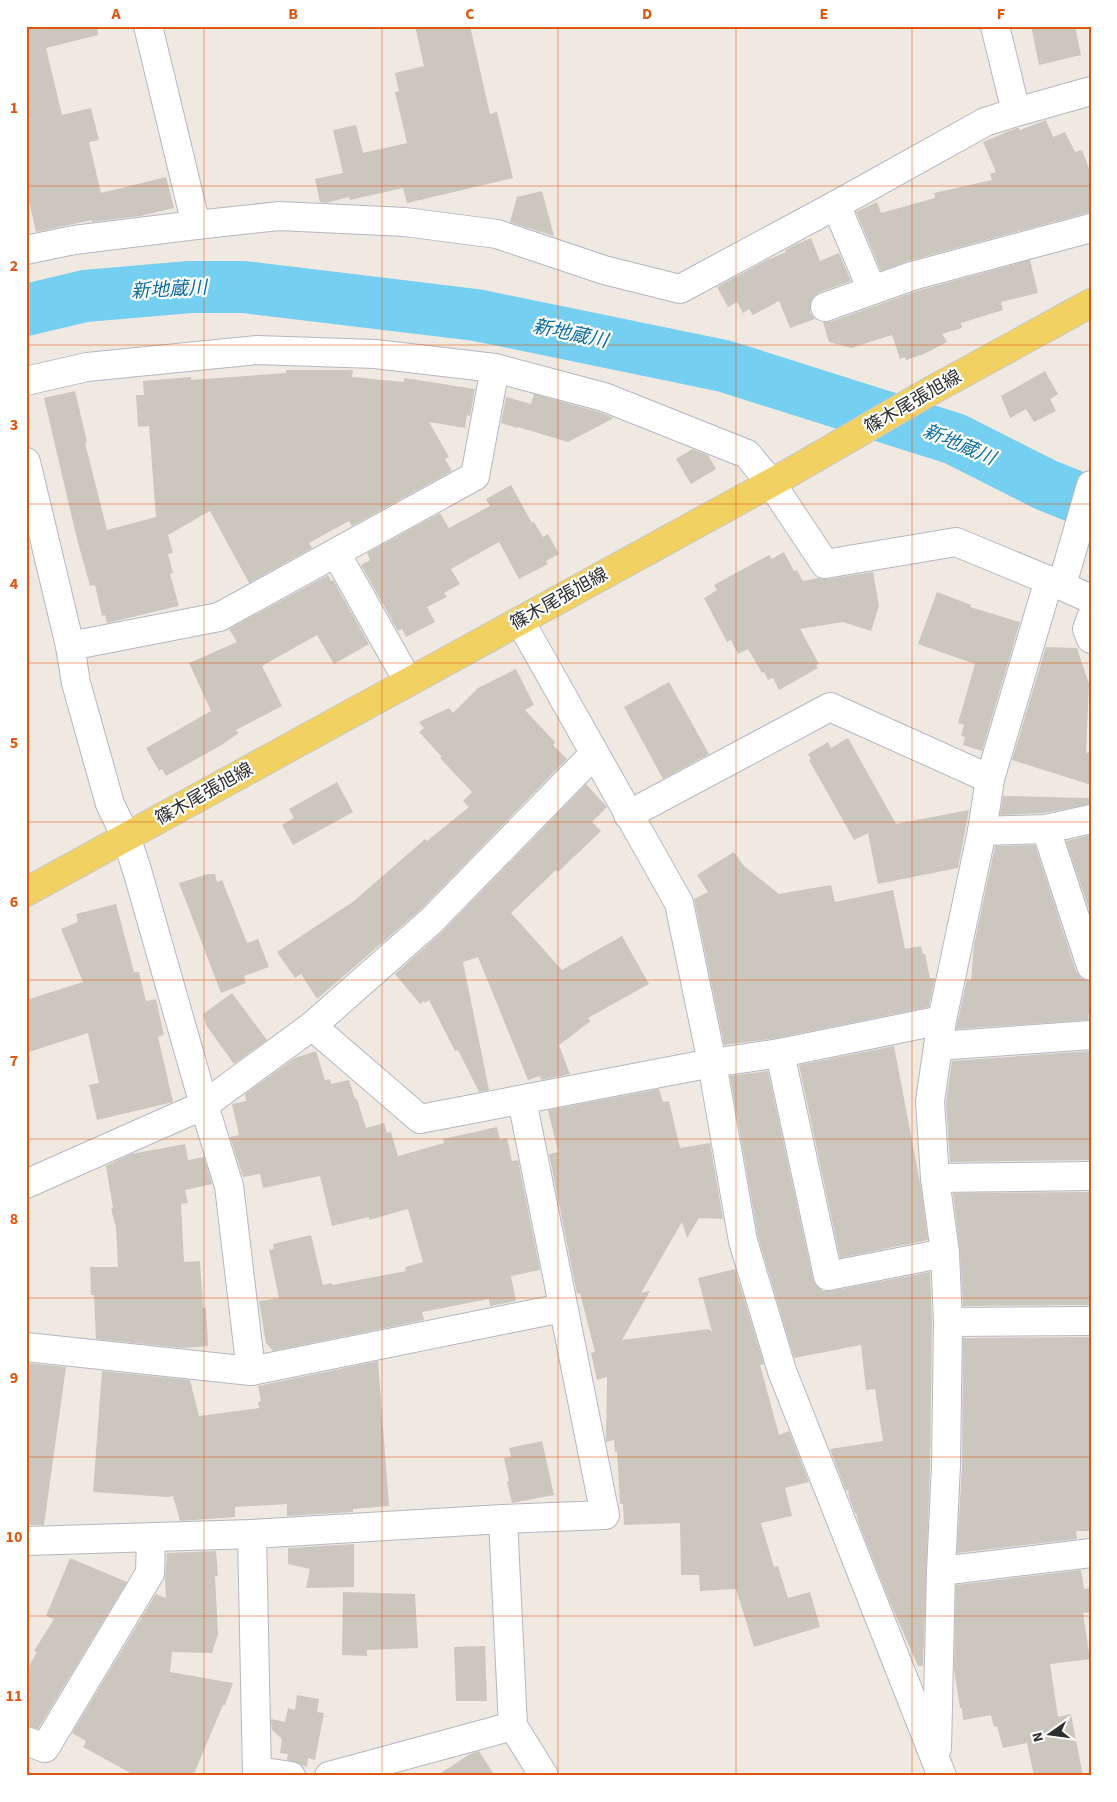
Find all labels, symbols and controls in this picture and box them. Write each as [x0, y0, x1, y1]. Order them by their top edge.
text: A [110, 3, 121, 25]
text: B [288, 3, 298, 25]
text: C [465, 3, 475, 25]
text: D [642, 3, 652, 25]
text: E [820, 3, 828, 25]
text: F [997, 3, 1005, 25]
text: 1 [10, 97, 18, 119]
text: 2 [10, 255, 18, 277]
water label: 新地蔵川 [130, 274, 210, 305]
water label: 新地蔵川 [530, 313, 612, 356]
street label: 篠木尾張旭線 [860, 364, 966, 440]
text: 3 [10, 414, 18, 436]
water label: 新地蔵川 [919, 418, 1001, 473]
street label: 篠木尾張旭線 [506, 562, 612, 636]
text: 4 [10, 573, 19, 595]
text: 5 [10, 732, 18, 754]
street label: 篠木尾張旭線 [151, 757, 257, 831]
text: 6 [10, 891, 18, 913]
text: 7 [10, 1050, 18, 1072]
text: 8 [10, 1208, 18, 1230]
text: 9 [10, 1367, 18, 1389]
text: 10 [6, 1526, 22, 1548]
text: 11 [6, 1685, 22, 1707]
north arrow [1024, 1710, 1074, 1760]
text: N [1028, 1730, 1049, 1744]

